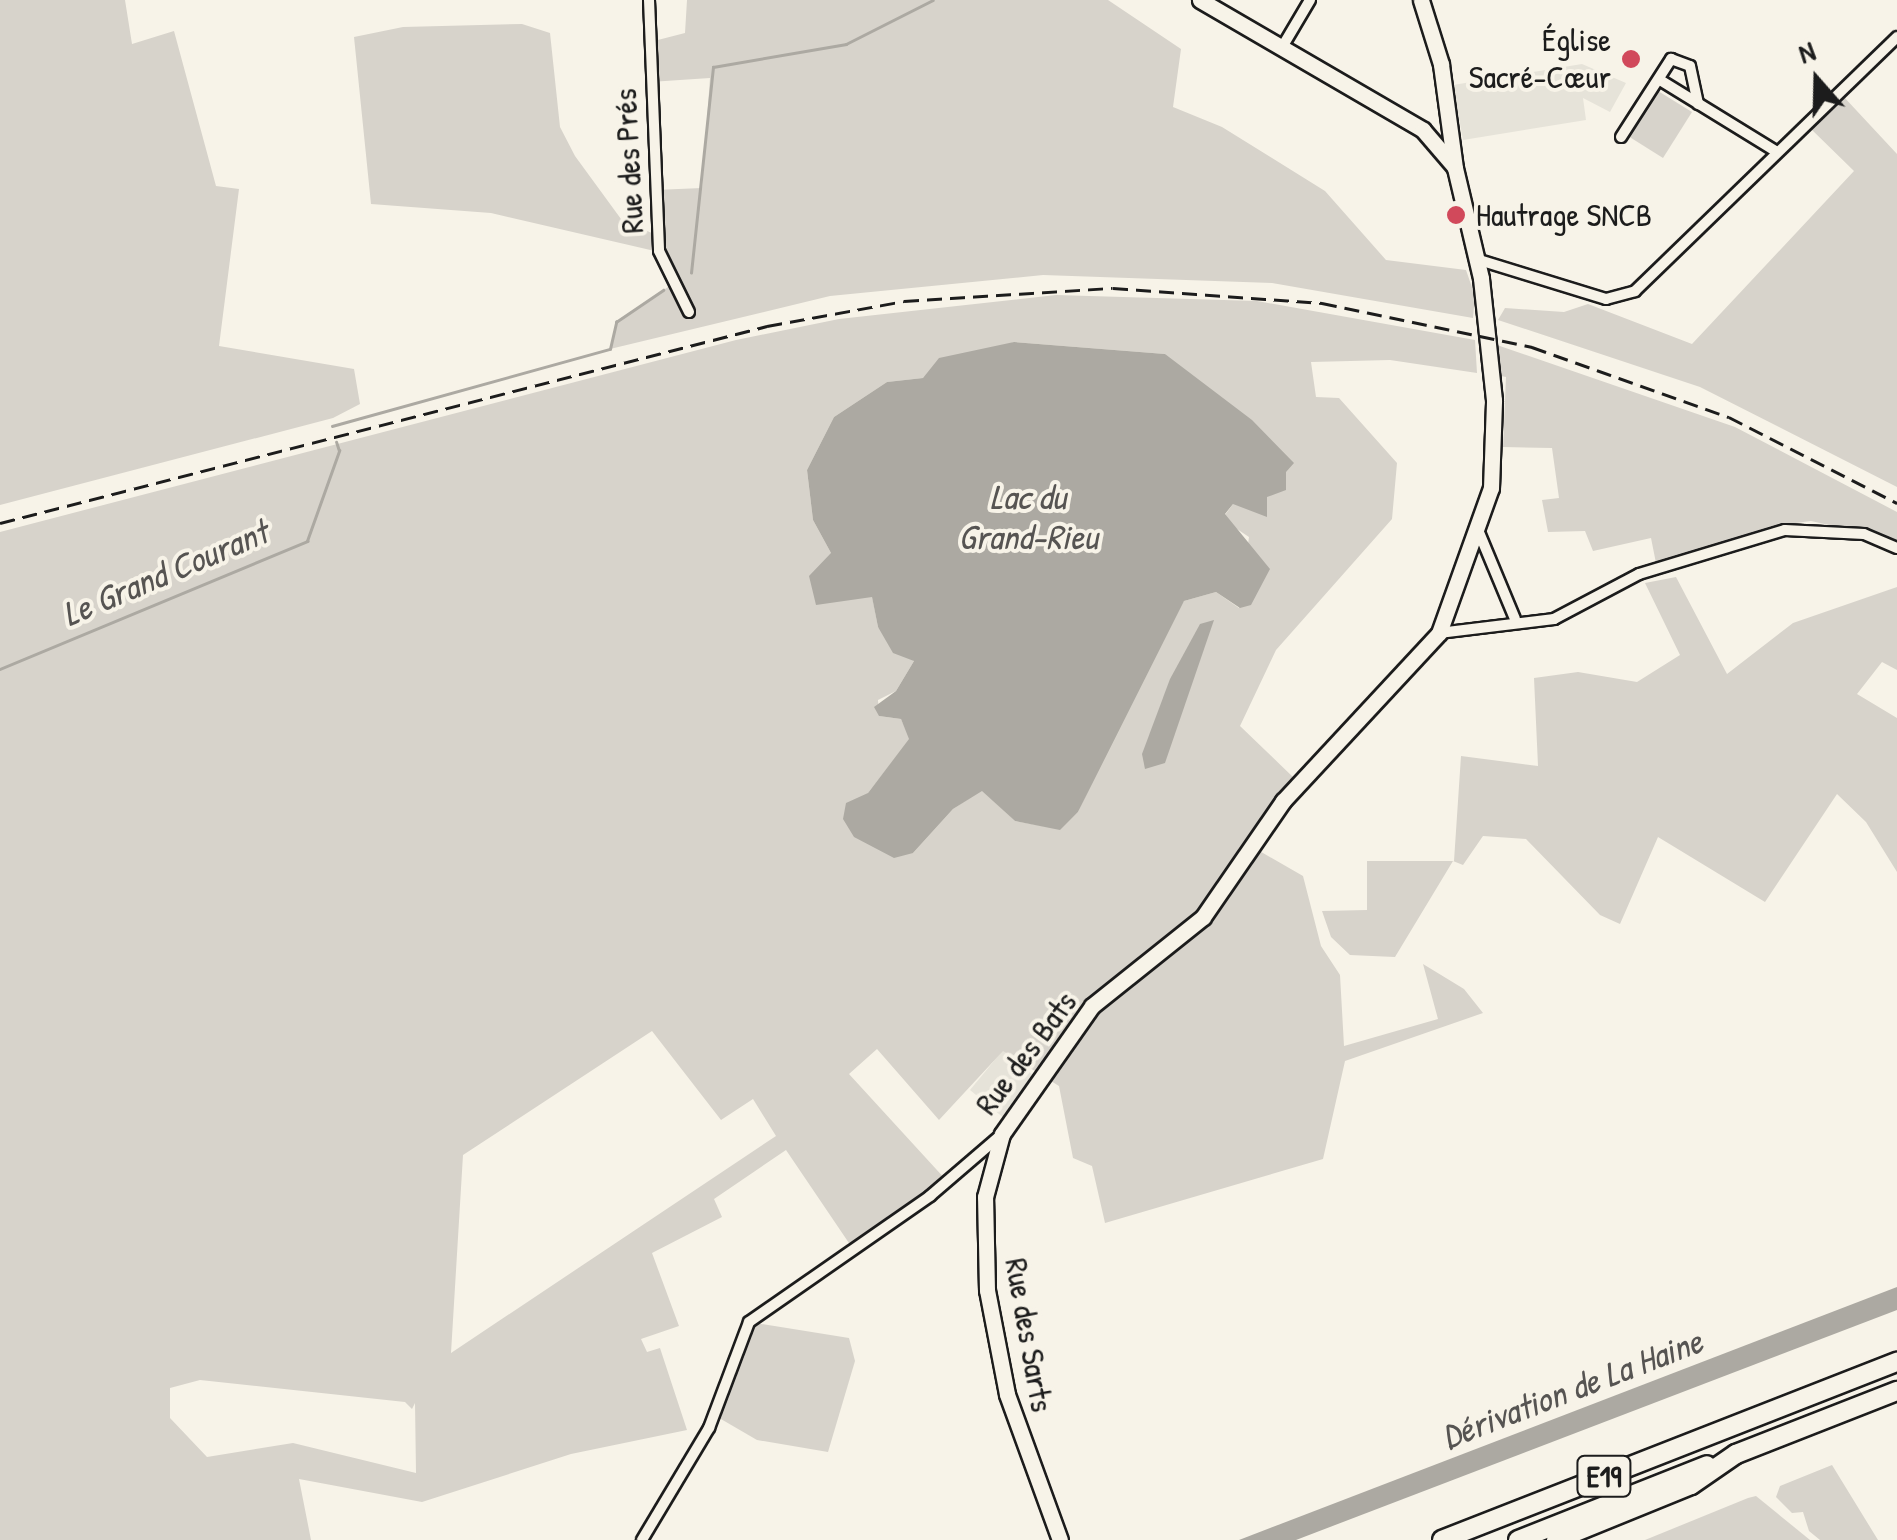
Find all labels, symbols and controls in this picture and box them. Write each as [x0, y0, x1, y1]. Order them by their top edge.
place label: Église Sacré-Cœur [1469, 22, 1611, 97]
north arrow [1767, 30, 1867, 130]
text: N [1793, 31, 1820, 72]
marker: Église Sacré-Cœur [1620, 48, 1642, 70]
street label: Rue des Prés [606, 88, 652, 234]
place label: Hautrage SNCB [1476, 196, 1652, 234]
marker: Hautrage SNCB [1445, 204, 1467, 226]
water label: Lac du Grand-Rieu [958, 476, 1098, 558]
water label: Le Grand Courant [56, 511, 274, 635]
street label: Rue des Bats [967, 984, 1085, 1122]
street label: Rue des Sarts [997, 1255, 1061, 1415]
water label: Dérivation de La Haine [1436, 1320, 1708, 1458]
road number: E19 [1574, 1451, 1634, 1501]

